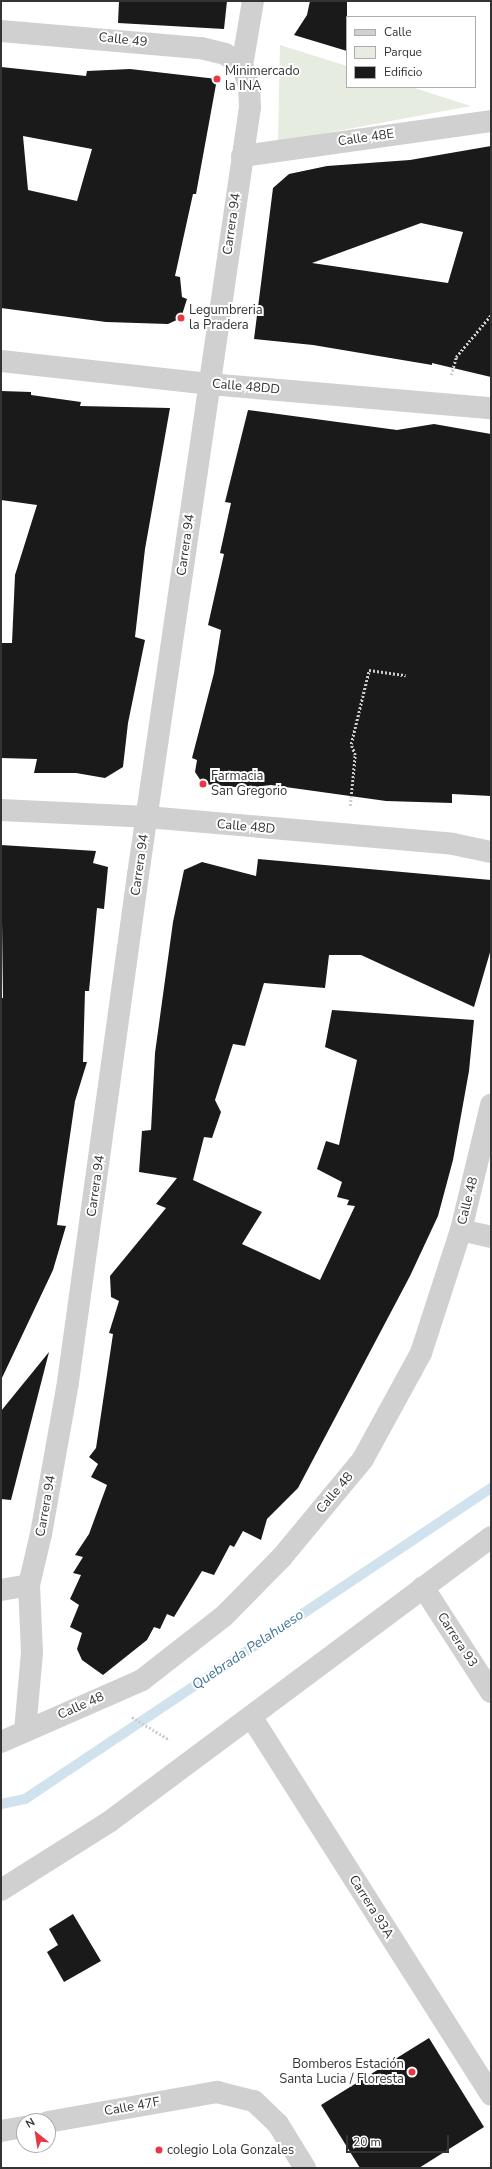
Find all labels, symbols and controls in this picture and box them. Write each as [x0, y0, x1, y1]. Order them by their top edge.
legend [346, 16, 476, 88]
text: Calle [384, 24, 412, 40]
street label: Calle 49 [98, 30, 148, 50]
text: Parque [384, 44, 422, 60]
place label: Minimercado la INA [225, 64, 300, 95]
text: Edificio [384, 64, 422, 80]
marker: Minimercado la INA [212, 74, 222, 84]
street label: Calle 48E [337, 126, 395, 150]
street label: Carrera 94 [220, 192, 244, 256]
place label: Legumbreria la Pradera [189, 303, 263, 334]
marker: Legumbreria la Pradera [176, 313, 186, 323]
street label: Calle 48DD [211, 376, 281, 398]
street label: Carrera 94 [174, 513, 198, 577]
place label: Farmacia San Gregorio [211, 769, 287, 800]
marker: Farmacia San Gregorio [198, 779, 208, 789]
street label: Calle 48D [216, 817, 276, 837]
street label: Carrera 94 [128, 833, 152, 897]
street label: Carrera 94 [84, 1154, 108, 1218]
street label: Calle 48 [455, 1175, 481, 1227]
street label: Calle 48 [313, 1469, 357, 1517]
street label: Carrera 94 [33, 1474, 59, 1538]
water label: Quebrada Pelahueso [189, 1606, 307, 1694]
street label: Carrera 93 [434, 1610, 480, 1670]
street label: Calle 48 [55, 1689, 107, 1723]
street label: Carrera 93A [345, 1873, 397, 1941]
place label: Bomberos Estación Santa Lucia / Floresta [279, 2057, 404, 2088]
marker: Bomberos Estación Santa Lucia / Floresta [407, 2067, 417, 2077]
street label: Calle 47F [103, 2094, 161, 2120]
north arrow [16, 2113, 56, 2153]
text: N [23, 2114, 38, 2132]
scale bar [348, 2127, 451, 2153]
text: 20 m [353, 2134, 381, 2150]
place label: colegio Lola Gonzales [167, 2142, 294, 2158]
marker: colegio Lola Gonzales [154, 2145, 164, 2155]

